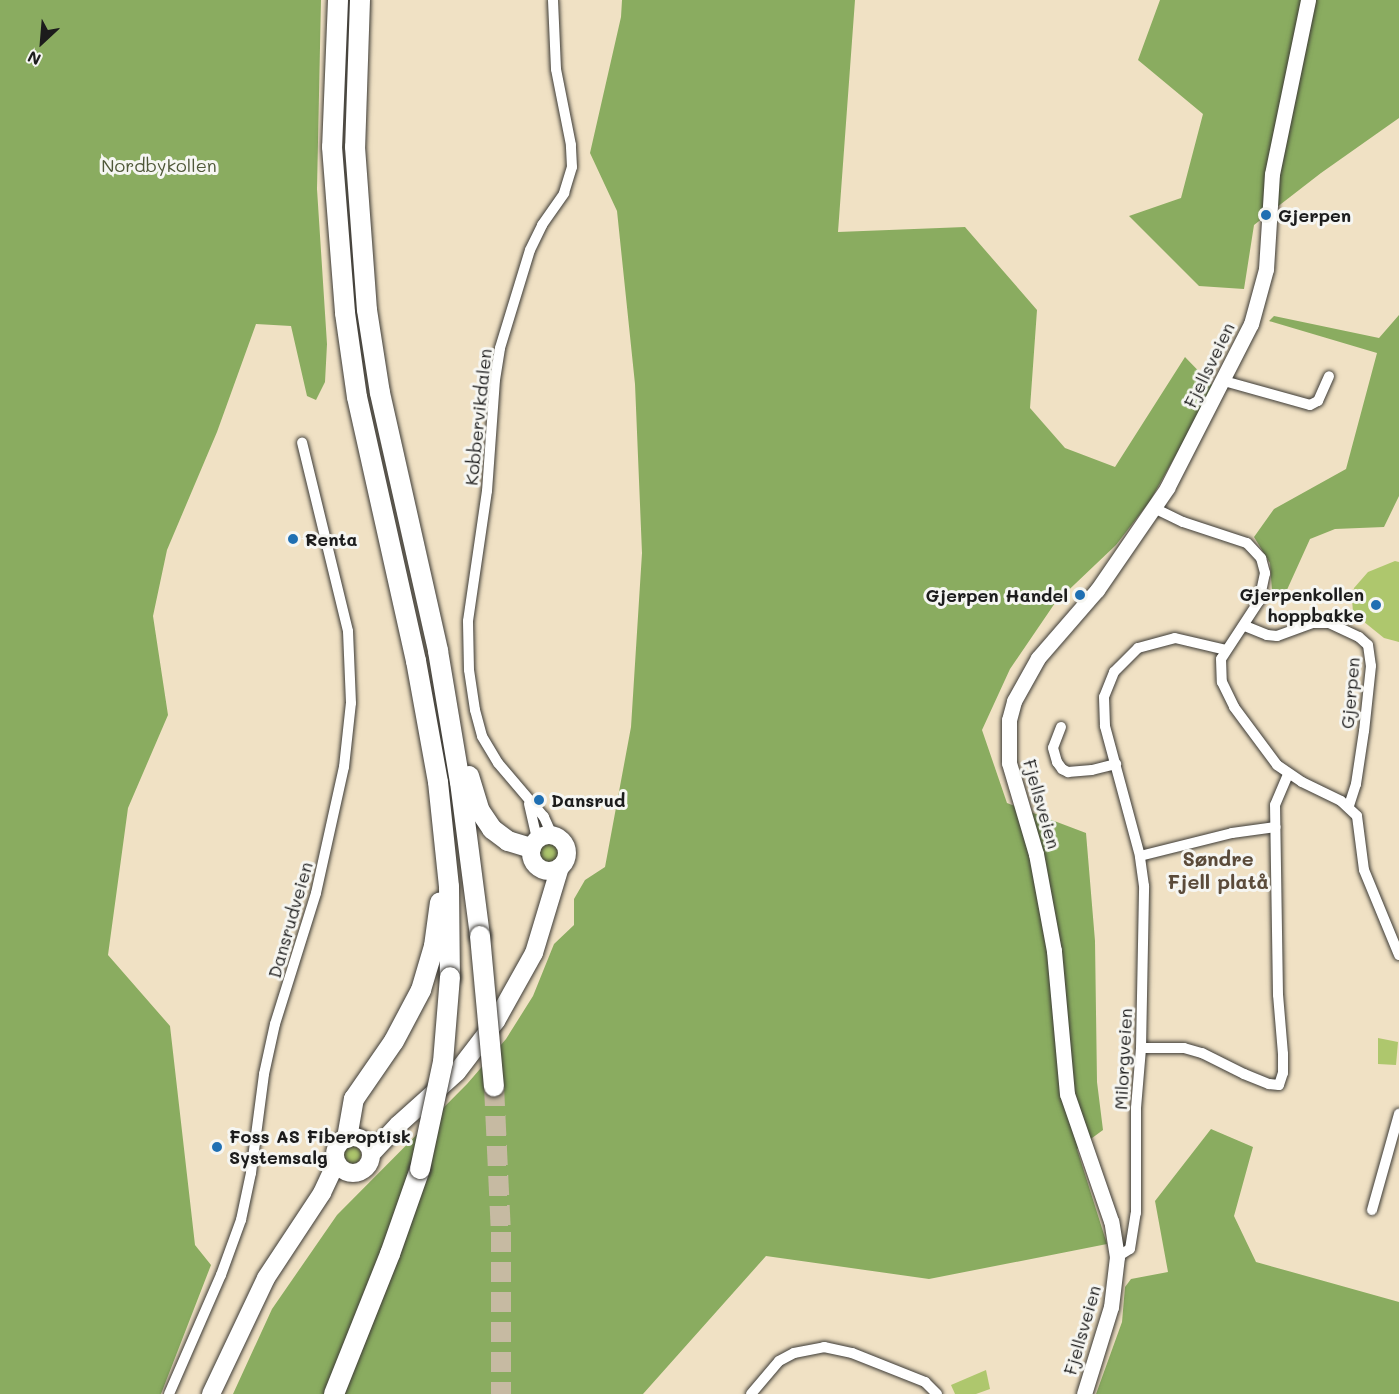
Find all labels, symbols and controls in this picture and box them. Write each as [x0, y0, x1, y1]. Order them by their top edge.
north arrow [12, 12, 72, 72]
text: N [24, 47, 44, 71]
park label: Nordbykollen [101, 154, 217, 176]
place label: Gjerpen [1278, 204, 1351, 226]
marker: Gjerpen [1259, 208, 1273, 222]
street label: Fjellsveien [1179, 319, 1239, 411]
street label: Kobbervikdalen [460, 347, 496, 487]
place label: Renta [305, 528, 358, 550]
marker: Renta [286, 532, 300, 546]
place label: Gjerpen Handel [926, 584, 1068, 606]
place label: Gjerpenkollen hoppbakke [1239, 584, 1364, 626]
marker: Gjerpen Handel [1073, 588, 1087, 602]
marker: Gjerpenkollen hoppbakke [1369, 598, 1383, 612]
street label: Gjerpen [1336, 656, 1364, 730]
street label: Fjellsveien [1019, 757, 1065, 851]
place label: Dansrud [551, 789, 625, 811]
marker: Dansrud [532, 793, 546, 807]
district label: Søndre Fjell platå [1167, 846, 1269, 893]
street label: Dansrudveien [263, 859, 317, 981]
street label: Milorgveien [1110, 1008, 1136, 1110]
place label: Foss AS Fiberoptisk Systemsalg [229, 1126, 411, 1168]
marker: Foss AS Fiberoptisk Systemsalg [210, 1140, 224, 1154]
street label: Fjellsveien [1059, 1283, 1105, 1377]

